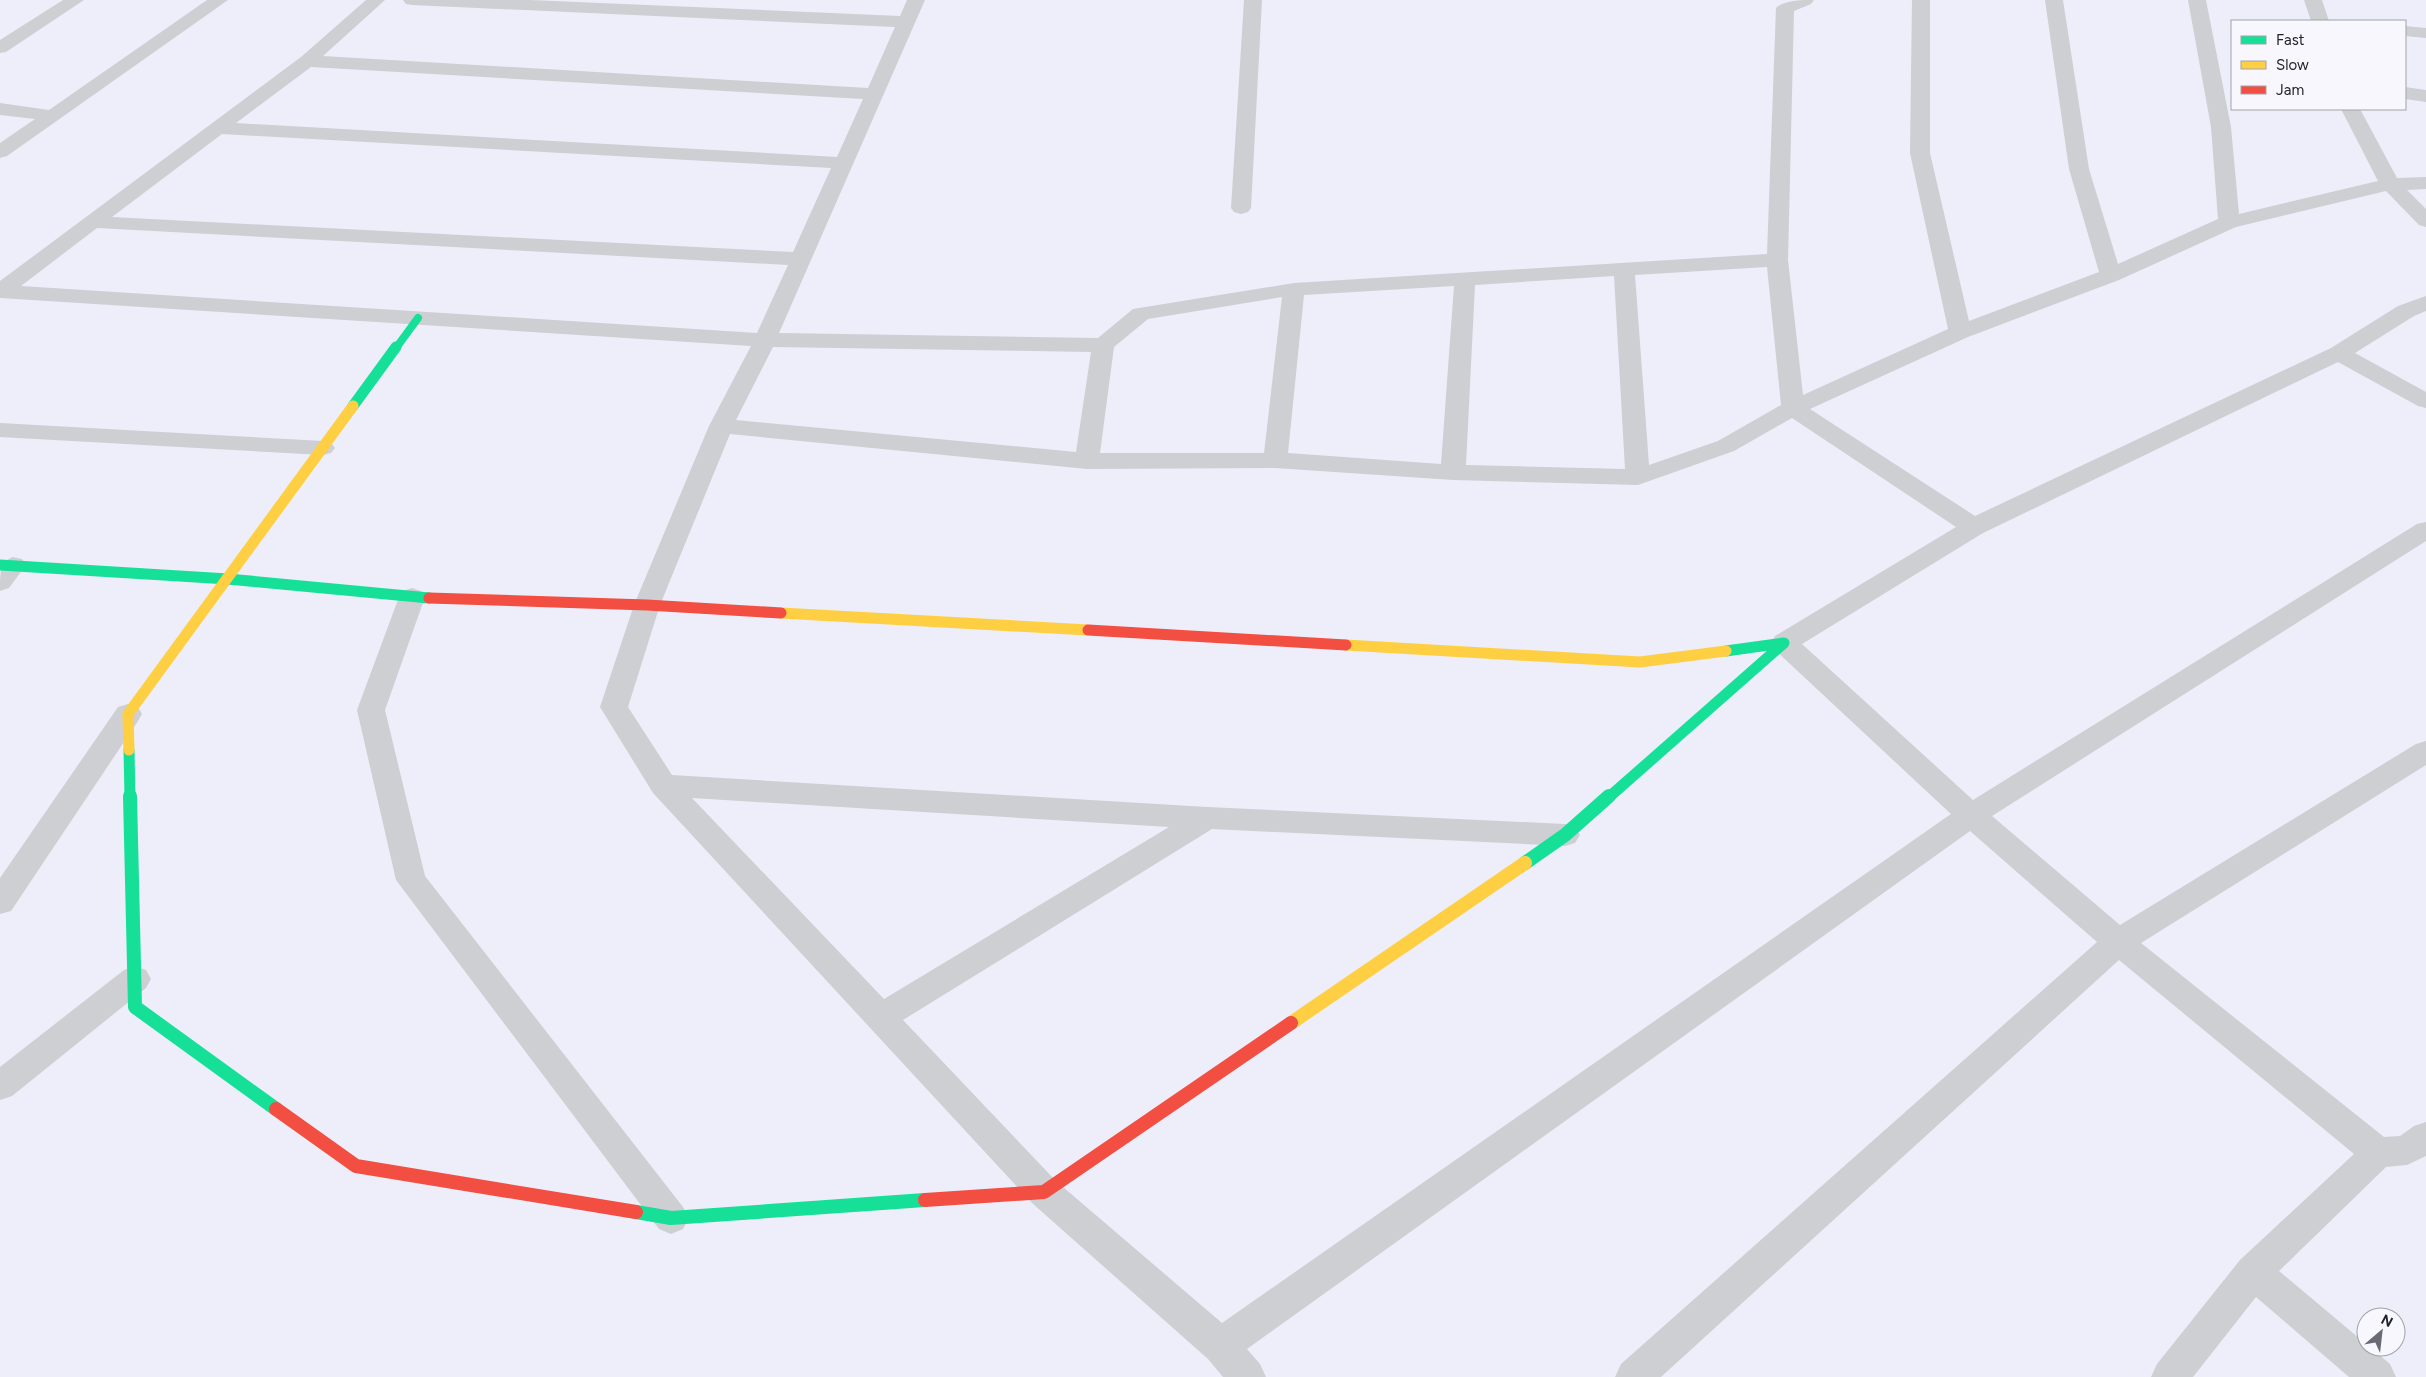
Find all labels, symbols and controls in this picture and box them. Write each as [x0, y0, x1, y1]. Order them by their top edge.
legend [2231, 20, 2406, 110]
text: Fast [2276, 31, 2305, 49]
text: Slow [2276, 56, 2309, 74]
text: Jam [2276, 81, 2304, 99]
north arrow [2356, 1307, 2406, 1357]
text: N [2378, 1311, 2396, 1331]

